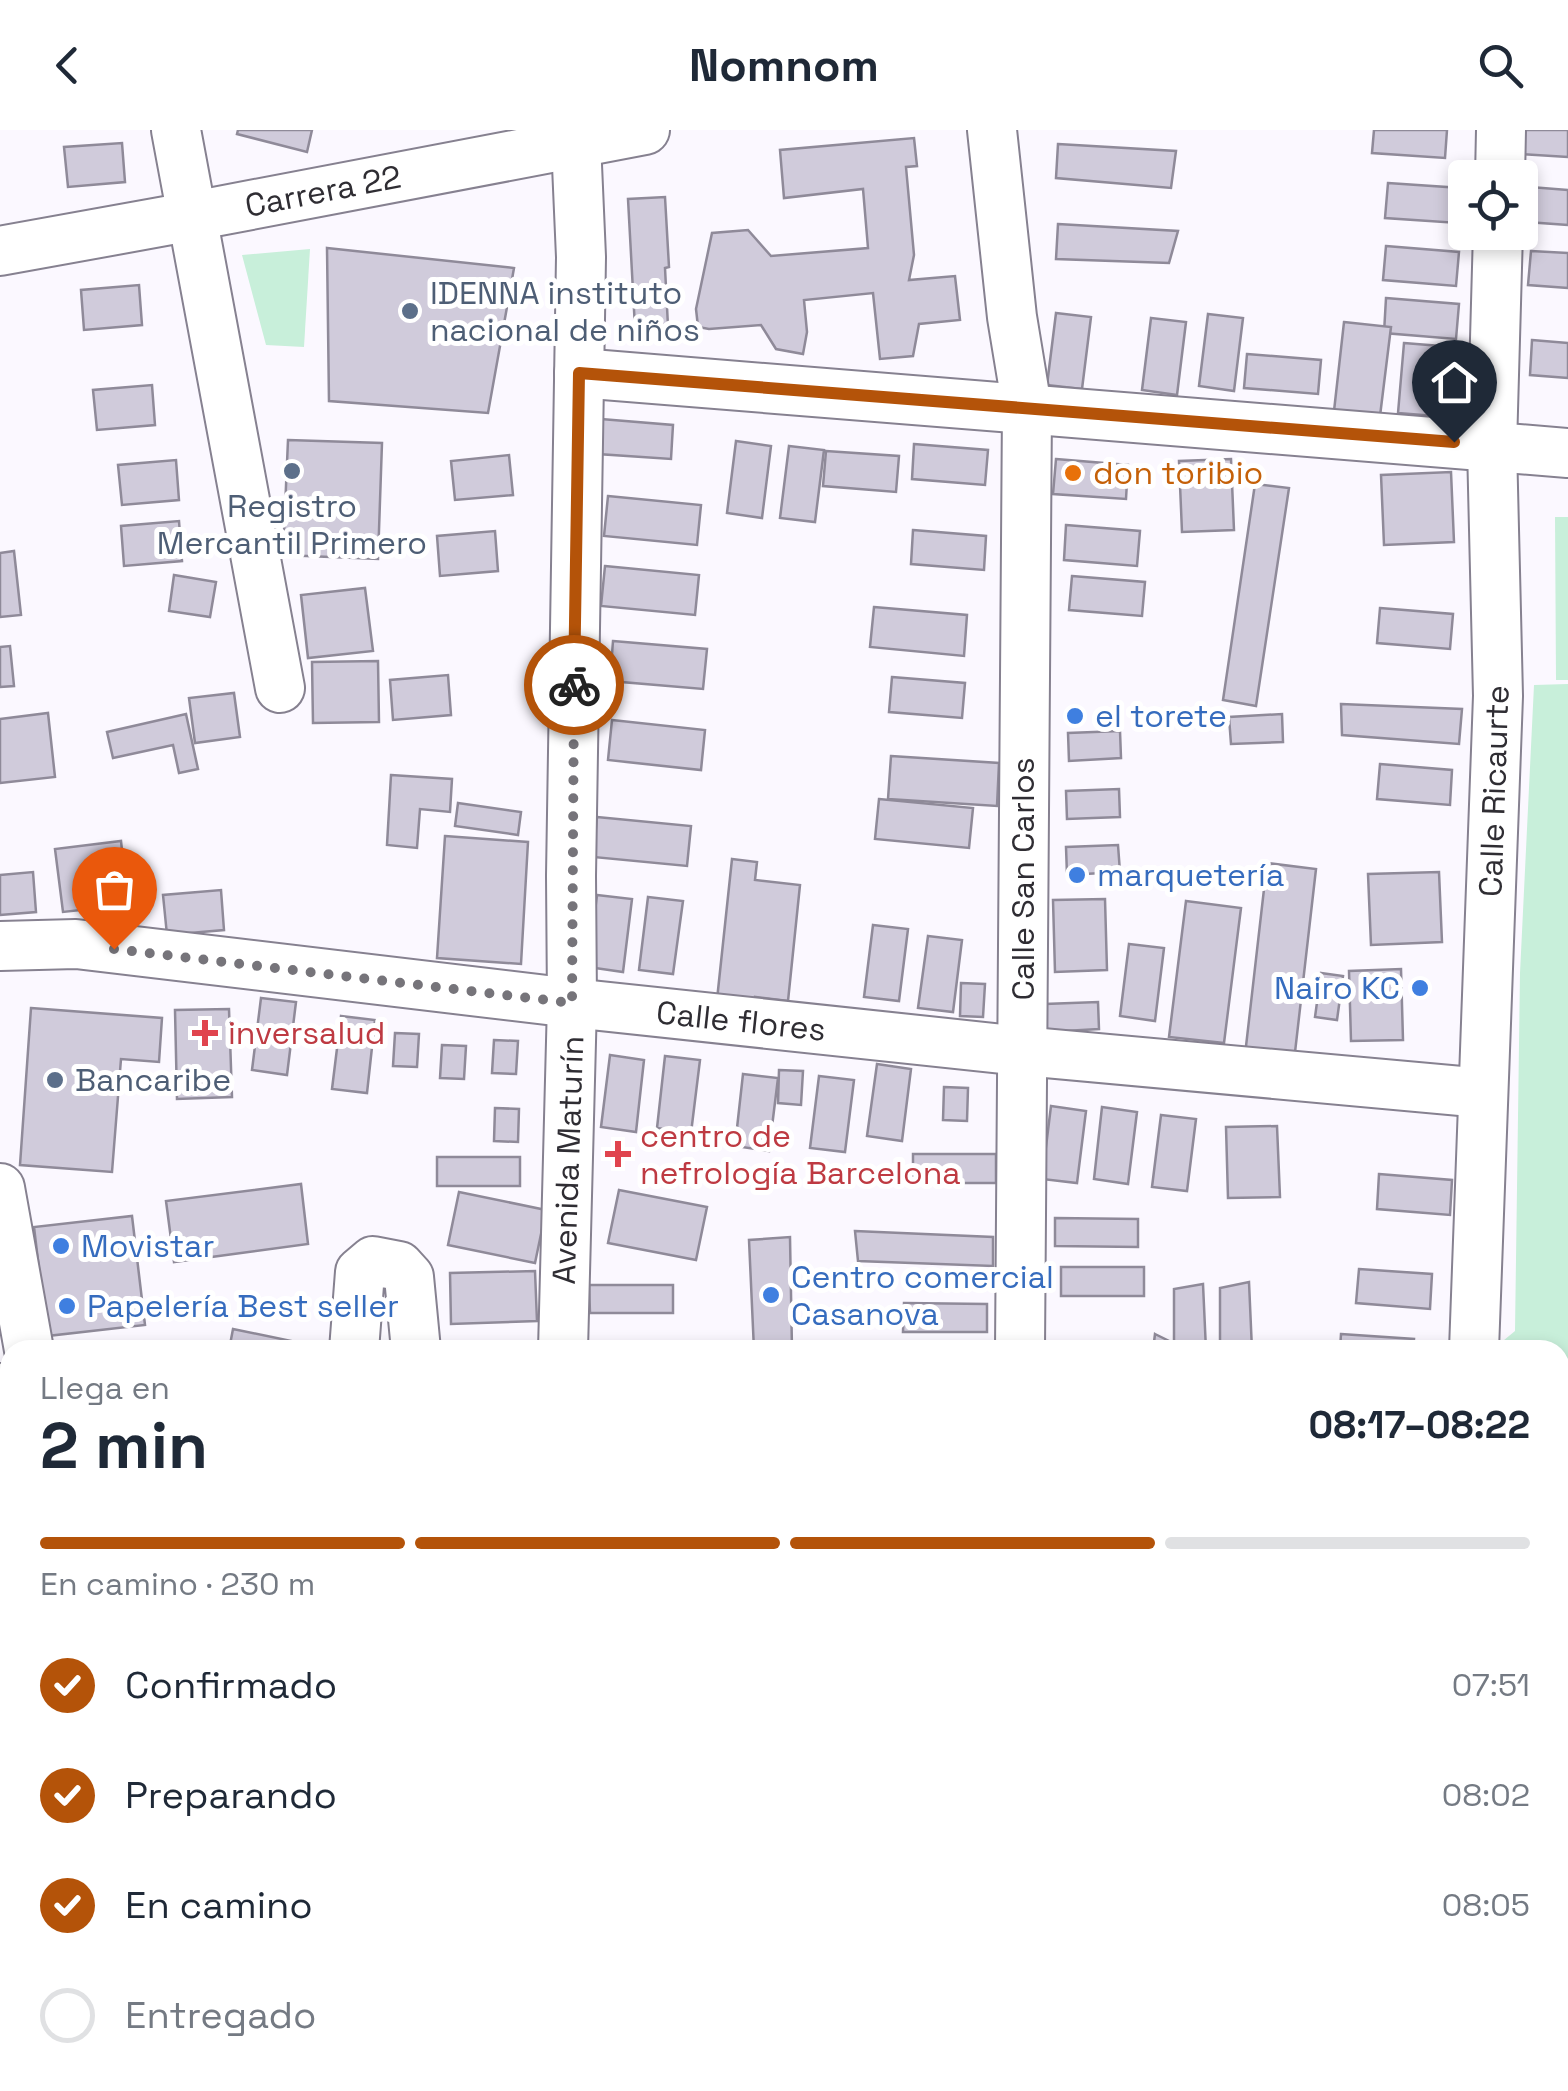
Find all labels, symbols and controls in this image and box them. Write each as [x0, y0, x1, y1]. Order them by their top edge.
text: Nomnom [689, 37, 879, 94]
icon: back [40, 38, 95, 93]
icon: search [1473, 38, 1528, 93]
street label: Carrera 22 [242, 156, 404, 226]
map controls [1448, 160, 1538, 250]
button: locate [1448, 160, 1538, 250]
place label: IDENNA instituto nacional de niños [430, 273, 700, 350]
marker: IDENNA instituto nacional de niños [399, 300, 421, 322]
pin [1412, 340, 1497, 443]
icon: home [1427, 355, 1482, 410]
place label: don toribio [1093, 453, 1263, 493]
marker: Registro Mercantil Primero [281, 460, 303, 482]
marker: don toribio [1062, 462, 1084, 484]
place label: Registro Mercantil Primero [157, 486, 427, 563]
courier [524, 635, 624, 735]
icon: bike [547, 658, 602, 713]
street label: Calle Ricaurte [1470, 685, 1518, 897]
place label: el torete [1095, 696, 1227, 736]
marker: el torete [1064, 705, 1086, 727]
street label: Calle San Carlos [1003, 757, 1043, 1001]
pin [72, 847, 157, 950]
place label: marquetería [1097, 855, 1284, 895]
icon: bag [87, 862, 142, 917]
marker: marquetería [1066, 864, 1088, 886]
place label: Nairo KC [1274, 968, 1400, 1008]
marker: Nairo KC [1409, 977, 1431, 999]
street label: Calle flores [654, 992, 828, 1050]
place label: inversalud [228, 1013, 385, 1053]
marker: inversalud [192, 1020, 218, 1046]
street label: Avenida Maturín [544, 1035, 592, 1285]
place label: Bancaribe [75, 1060, 231, 1100]
marker: Bancaribe [44, 1069, 66, 1091]
place label: centro de nefrología Barcelona [640, 1116, 961, 1193]
marker: centro de nefrología Barcelona [605, 1141, 631, 1167]
place label: Movistar [81, 1226, 214, 1266]
marker: Movistar [50, 1235, 72, 1257]
place label: Centro comercial Casanova [791, 1257, 1054, 1334]
marker: Centro comercial Casanova [760, 1284, 782, 1306]
place label: Papelería Best seller [87, 1286, 399, 1326]
marker: Papelería Best seller [56, 1295, 78, 1317]
text: Llega en [40, 1368, 170, 1408]
text: 08:17–08:22 [1309, 1401, 1530, 1449]
text: 2 min [40, 1404, 208, 1487]
text: En camino · 230 m [40, 1564, 315, 1604]
icon: check [40, 1658, 95, 1713]
text: Confirmado [125, 1661, 337, 1709]
text: 07:51 [1452, 1665, 1530, 1705]
icon: check [40, 1768, 95, 1823]
text: Preparando [125, 1771, 337, 1819]
text: 08:02 [1442, 1775, 1530, 1815]
icon: check [40, 1878, 95, 1933]
text: En camino [125, 1881, 313, 1929]
text: 08:05 [1442, 1885, 1530, 1925]
text: Entregado [125, 1991, 316, 2039]

